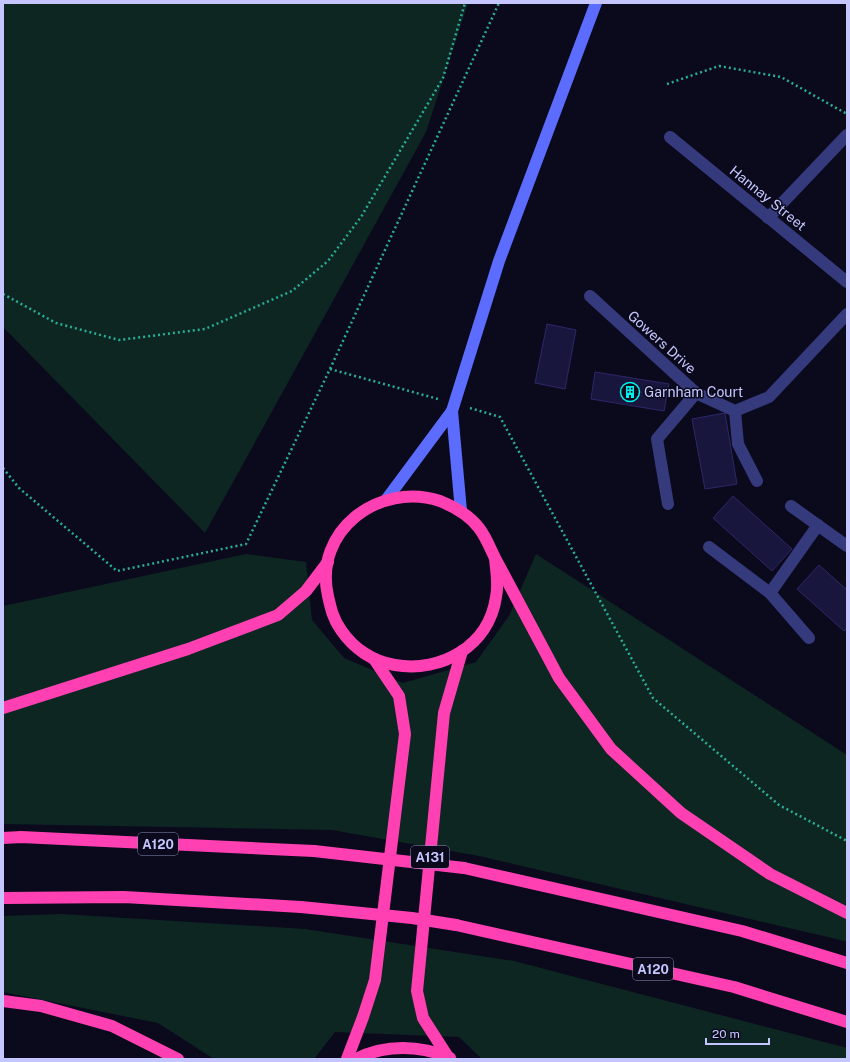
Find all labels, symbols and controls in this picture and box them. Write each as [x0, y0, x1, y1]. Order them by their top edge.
street label: Hannay Street [727, 162, 809, 234]
street label: Gowers Drive [625, 307, 699, 377]
building icon: Garnham Court [619, 381, 641, 403]
place label: Garnham Court [644, 384, 743, 400]
road number: A120 [138, 833, 178, 855]
road number: A131 [411, 846, 449, 868]
road number: A120 [633, 958, 673, 980]
scale bar [706, 1020, 769, 1046]
text: 20 m [712, 1027, 740, 1041]

